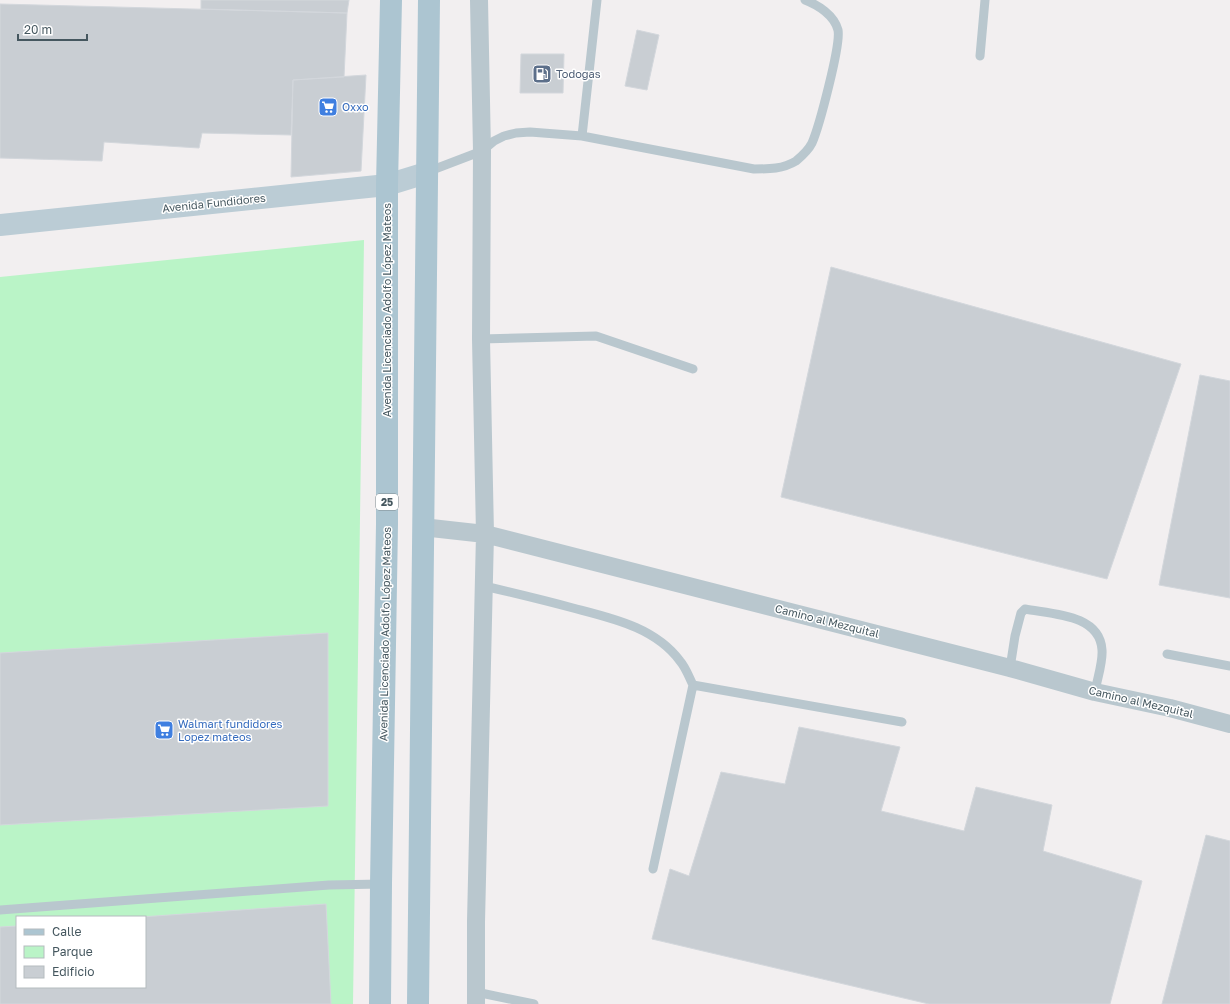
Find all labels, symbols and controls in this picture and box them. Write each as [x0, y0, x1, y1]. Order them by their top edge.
scale bar [18, 16, 87, 42]
text: 20 m [24, 22, 52, 37]
fuel station icon: Todogas [531, 63, 553, 85]
place label: Todogas [556, 67, 601, 80]
supermarket icon: Oxxo [317, 96, 339, 118]
place label: Oxxo [342, 100, 369, 113]
street label: Avenida Fundidores [162, 191, 266, 214]
street label: Avenida Licenciado Adolfo López Mateos [380, 203, 393, 417]
road number: 25 [376, 494, 398, 510]
street label: Avenida Licenciado Adolfo López Mateos [376, 527, 393, 741]
street label: Camino al Mezquital [774, 601, 881, 640]
street label: Camino al Mezquital [1088, 683, 1195, 720]
place label: Walmart fundidores Lopez mateos [178, 717, 283, 743]
supermarket icon: Walmart fundidores Lopez mateos [153, 719, 175, 741]
legend [16, 916, 146, 988]
text: Calle [52, 924, 82, 939]
text: Parque [52, 944, 93, 959]
text: Edificio [52, 964, 94, 979]

